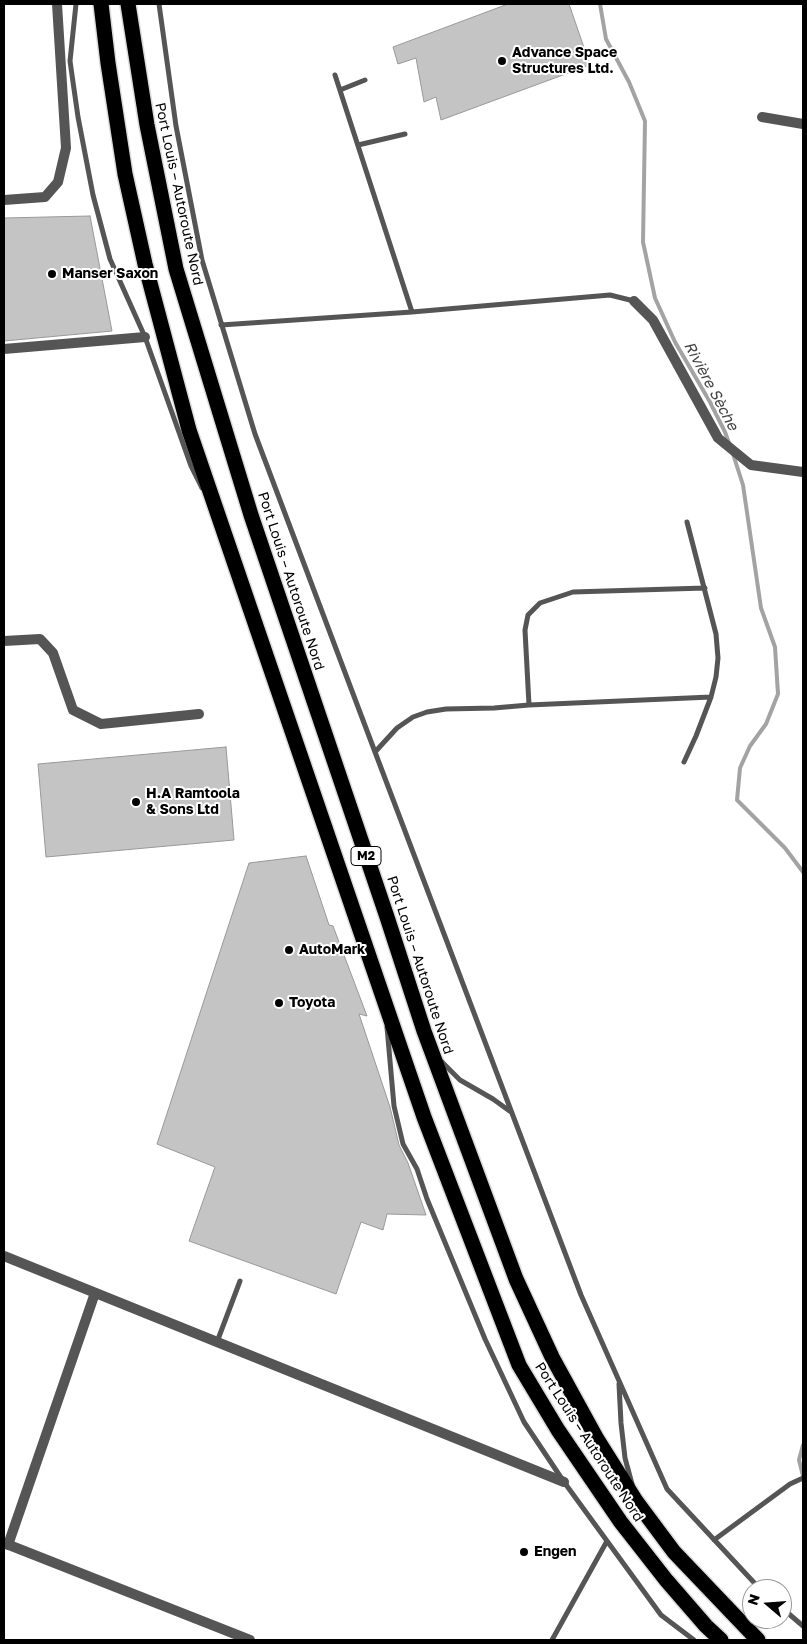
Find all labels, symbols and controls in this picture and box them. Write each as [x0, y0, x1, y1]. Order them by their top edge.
place label: Advance Space Structures Ltd. [512, 45, 617, 78]
marker: Advance Space Structures Ltd. [496, 55, 508, 67]
street label: Port Louis – Autoroute Nord [151, 101, 207, 287]
place label: Manser Saxon [62, 266, 158, 282]
marker: Manser Saxon [46, 268, 58, 280]
water label: Rivière Sèche [680, 339, 742, 433]
street label: Port Louis – Autoroute Nord [254, 490, 328, 672]
place label: H.A Ramtoola & Sons Ltd [146, 786, 240, 819]
marker: H.A Ramtoola & Sons Ltd [130, 796, 142, 808]
road number: M2 [351, 846, 381, 866]
street label: Port Louis – Autoroute Nord [383, 874, 457, 1056]
place label: AutoMark [299, 942, 365, 958]
marker: AutoMark [283, 944, 295, 956]
place label: Toyota [289, 995, 335, 1011]
marker: Toyota [273, 997, 285, 1009]
street label: Port Louis – Autoroute Nord [531, 1359, 647, 1525]
place label: Engen [534, 1544, 577, 1560]
marker: Engen [518, 1546, 530, 1558]
north arrow [742, 1579, 792, 1629]
text: N [743, 1592, 763, 1607]

